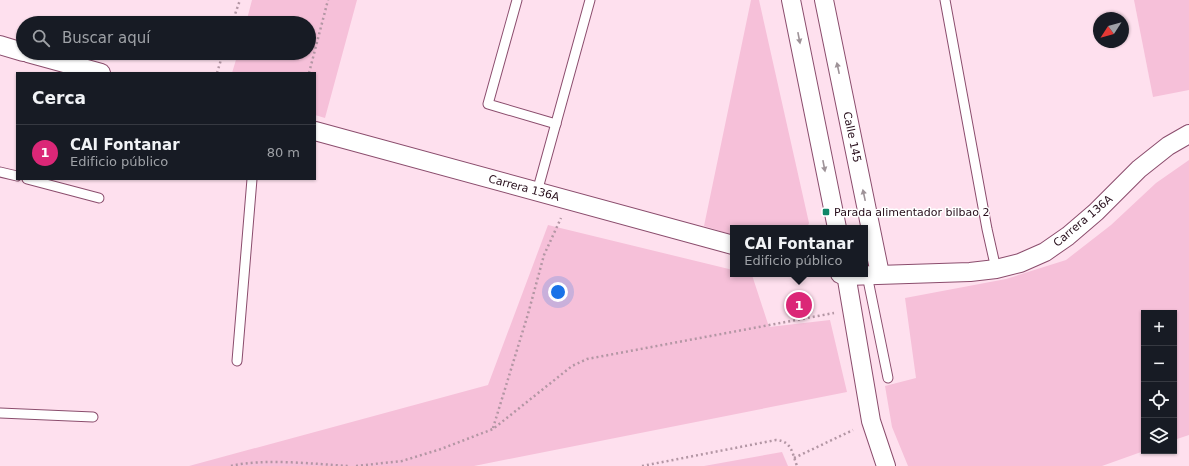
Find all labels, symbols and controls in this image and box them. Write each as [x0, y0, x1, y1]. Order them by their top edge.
north arrow [1093, 12, 1129, 48]
search box [16, 16, 316, 60]
icon: search [30, 27, 52, 49]
text: Buscar aquí [62, 29, 150, 47]
one-way arrow [796, 32, 802, 44]
one-way arrow [834, 62, 840, 74]
text: Cerca [32, 88, 86, 108]
street label: Calle 145 [840, 110, 864, 164]
text: CAI Fontanar [70, 136, 180, 154]
text: 1 [40, 145, 50, 160]
text: 80 m [267, 145, 300, 160]
text: Edificio público [70, 154, 168, 169]
one-way arrow [822, 160, 828, 172]
street label: Carrera 136A [487, 172, 561, 204]
one-way arrow [861, 189, 867, 201]
street label: Carrera 136A [1051, 192, 1116, 249]
place label: Parada alimentador bilbao 2 [834, 206, 990, 219]
marker: Parada alimentador bilbao 2 [821, 207, 831, 217]
popup [730, 225, 868, 277]
text: CAI Fontanar [744, 235, 854, 253]
text: Edificio público [744, 253, 842, 268]
your location [548, 282, 568, 302]
pin: 1 [786, 290, 812, 320]
map controls [1141, 310, 1177, 454]
button: + [1141, 310, 1177, 346]
button: − [1141, 346, 1177, 382]
button: locate [1141, 382, 1177, 418]
button: layers [1141, 418, 1177, 454]

